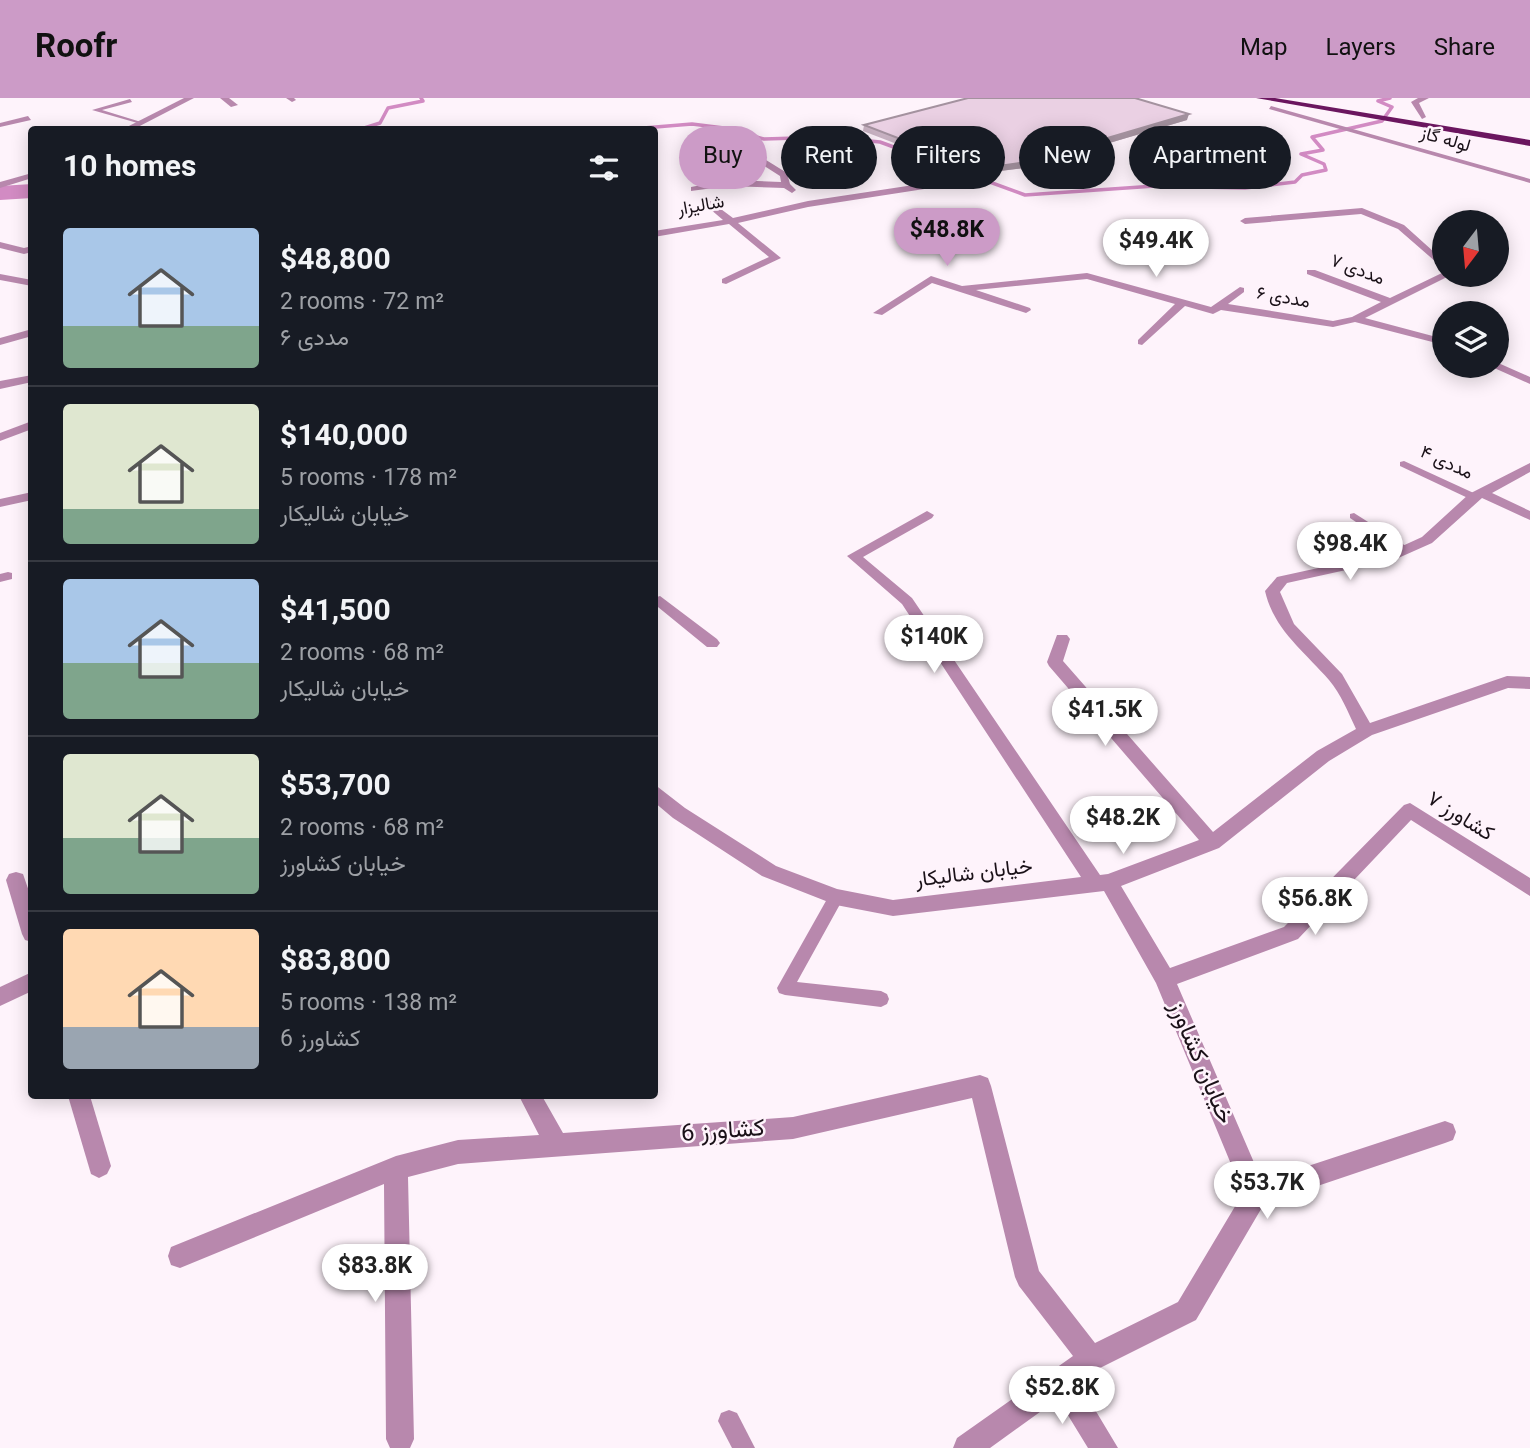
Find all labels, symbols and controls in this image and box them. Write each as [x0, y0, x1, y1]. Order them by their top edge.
text: Roofr [35, 23, 117, 75]
text: Map [1240, 30, 1288, 68]
text: Layers [1326, 30, 1396, 68]
text: Share [1434, 30, 1495, 68]
street label: لوله گاز [1415, 120, 1474, 162]
chip: Buy [679, 126, 767, 189]
chip: Rent [781, 126, 877, 189]
chip: Filters [891, 126, 1005, 189]
chip: New [1019, 126, 1115, 189]
chip: Apartment [1129, 126, 1291, 189]
text: 10 homes [63, 145, 196, 192]
icon: filters [585, 149, 623, 187]
street label: شالیزار [674, 189, 727, 225]
pin: $48.8K [890, 208, 1004, 268]
north arrow [1432, 210, 1508, 287]
map controls [1432, 210, 1509, 378]
text: $48.8K [910, 213, 984, 249]
pin: $49.4K [1099, 220, 1213, 279]
text: $49.4K [1119, 224, 1193, 260]
text: $48,800 [280, 238, 391, 285]
street label: مددی ۷ [1326, 248, 1388, 294]
icon: home [119, 256, 203, 340]
street label: مددی ۶ [1254, 281, 1312, 317]
text: 2 rooms · 72 m² [280, 285, 444, 321]
button: layers [1432, 301, 1509, 378]
text: مددی ۶ [280, 321, 349, 357]
text: $140,000 [280, 414, 408, 461]
icon: home [119, 432, 203, 516]
street label: مددی ۴ [1415, 440, 1477, 488]
text: 5 rooms · 178 m² [280, 461, 457, 497]
text: خیابان شالیکار [280, 497, 409, 533]
pin: $98.4K [1293, 522, 1407, 582]
text: $98.4K [1313, 527, 1387, 563]
text: $41,500 [280, 589, 391, 636]
icon: home [119, 607, 203, 691]
pin: $140K [885, 616, 983, 675]
text: $140K [900, 620, 968, 656]
text: 2 rooms · 68 m² [280, 636, 444, 672]
text: خیابان شالیکار [280, 672, 409, 708]
pin: $41.5K [1048, 688, 1162, 748]
text: $41.5K [1068, 693, 1142, 729]
text: $53,700 [280, 764, 391, 811]
icon: home [119, 782, 203, 866]
street label: کشاورز ۷ [1420, 783, 1500, 851]
pin: $48.2K [1066, 796, 1180, 856]
text: $48.2K [1086, 801, 1160, 837]
text: 2 rooms · 68 m² [280, 811, 444, 847]
text: خیابان کشاورز [280, 847, 406, 883]
street label: خیابان شالیکار [913, 850, 1035, 898]
pin: $56.8K [1258, 878, 1372, 937]
text: $56.8K [1278, 882, 1352, 918]
text: $83,800 [280, 939, 391, 986]
icon: home [119, 957, 203, 1041]
text: 5 rooms · 138 m² [280, 986, 457, 1022]
street label: خیابان کشاورز [1157, 994, 1243, 1131]
text: کشاورز 6 [280, 1022, 360, 1058]
street label: کشاورز 6 [680, 1110, 766, 1154]
pin: $53.7K [1210, 1162, 1324, 1221]
text: $53.7K [1230, 1166, 1304, 1202]
pin: $83.8K [318, 1244, 432, 1304]
text: $83.8K [338, 1249, 412, 1285]
pin: $52.8K [1005, 1366, 1119, 1426]
text: $52.8K [1025, 1371, 1099, 1407]

